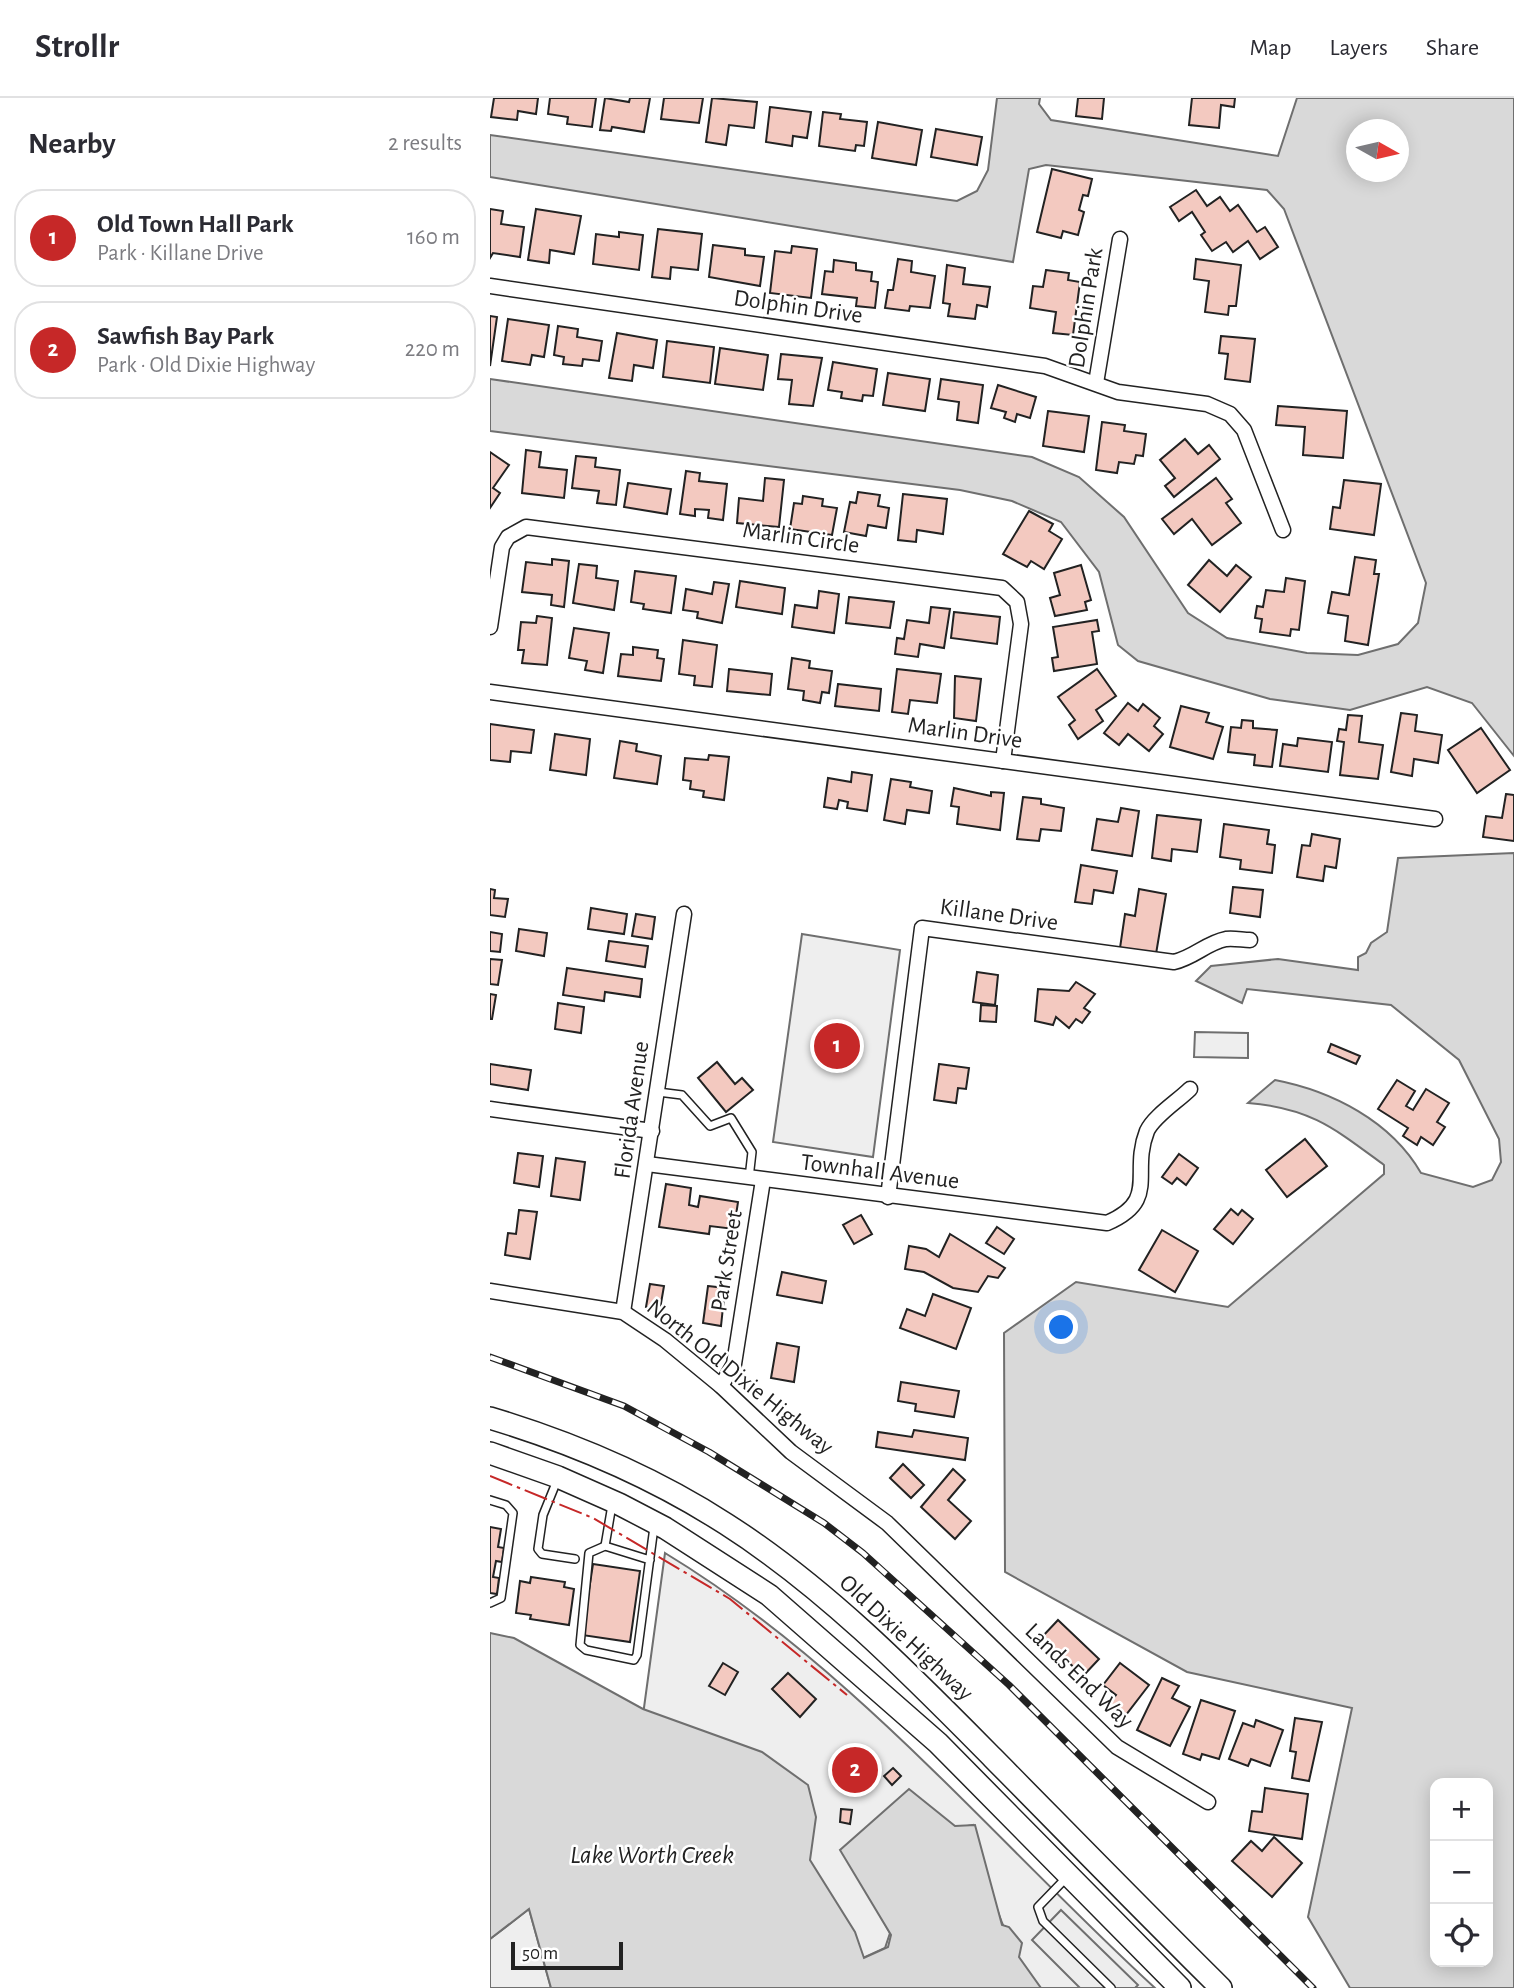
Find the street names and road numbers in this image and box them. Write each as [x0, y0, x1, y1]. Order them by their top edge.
street label: Dolphin Park [1065, 246, 1107, 370]
street label: Dolphin Drive [732, 286, 864, 328]
street label: Marlin Circle [741, 518, 861, 558]
street label: Marlin Drive [906, 713, 1024, 753]
street label: Killane Drive [938, 895, 1060, 935]
street label: Florida Avenue [610, 1040, 654, 1180]
street label: Townhall Avenue [799, 1150, 961, 1194]
street label: Park Street [707, 1208, 747, 1313]
street label: North Old Dixie Highway [642, 1295, 838, 1459]
street label: Old Dixie Highway [835, 1570, 977, 1706]
street label: Lands End Way [1020, 1619, 1138, 1733]

